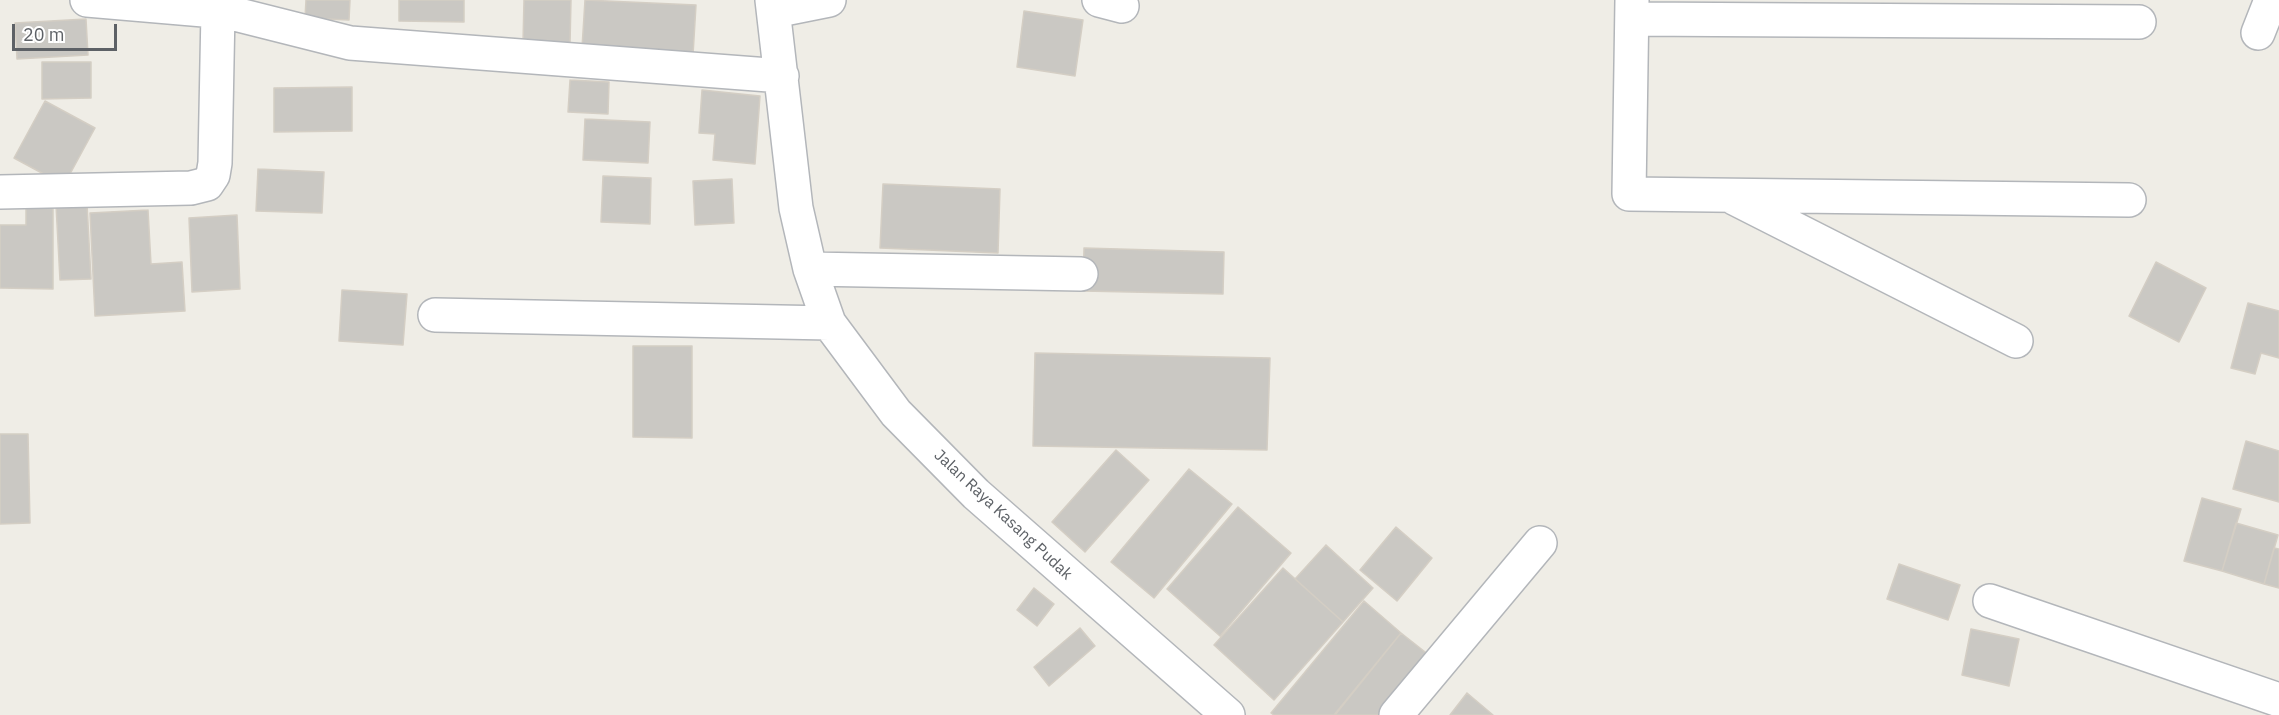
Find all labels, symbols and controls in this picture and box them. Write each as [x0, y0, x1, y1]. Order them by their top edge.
scale bar [15, 12, 120, 50]
text: 20 m [23, 23, 65, 46]
street label: Jalan Raya Kasang Pudak [930, 446, 1076, 584]

